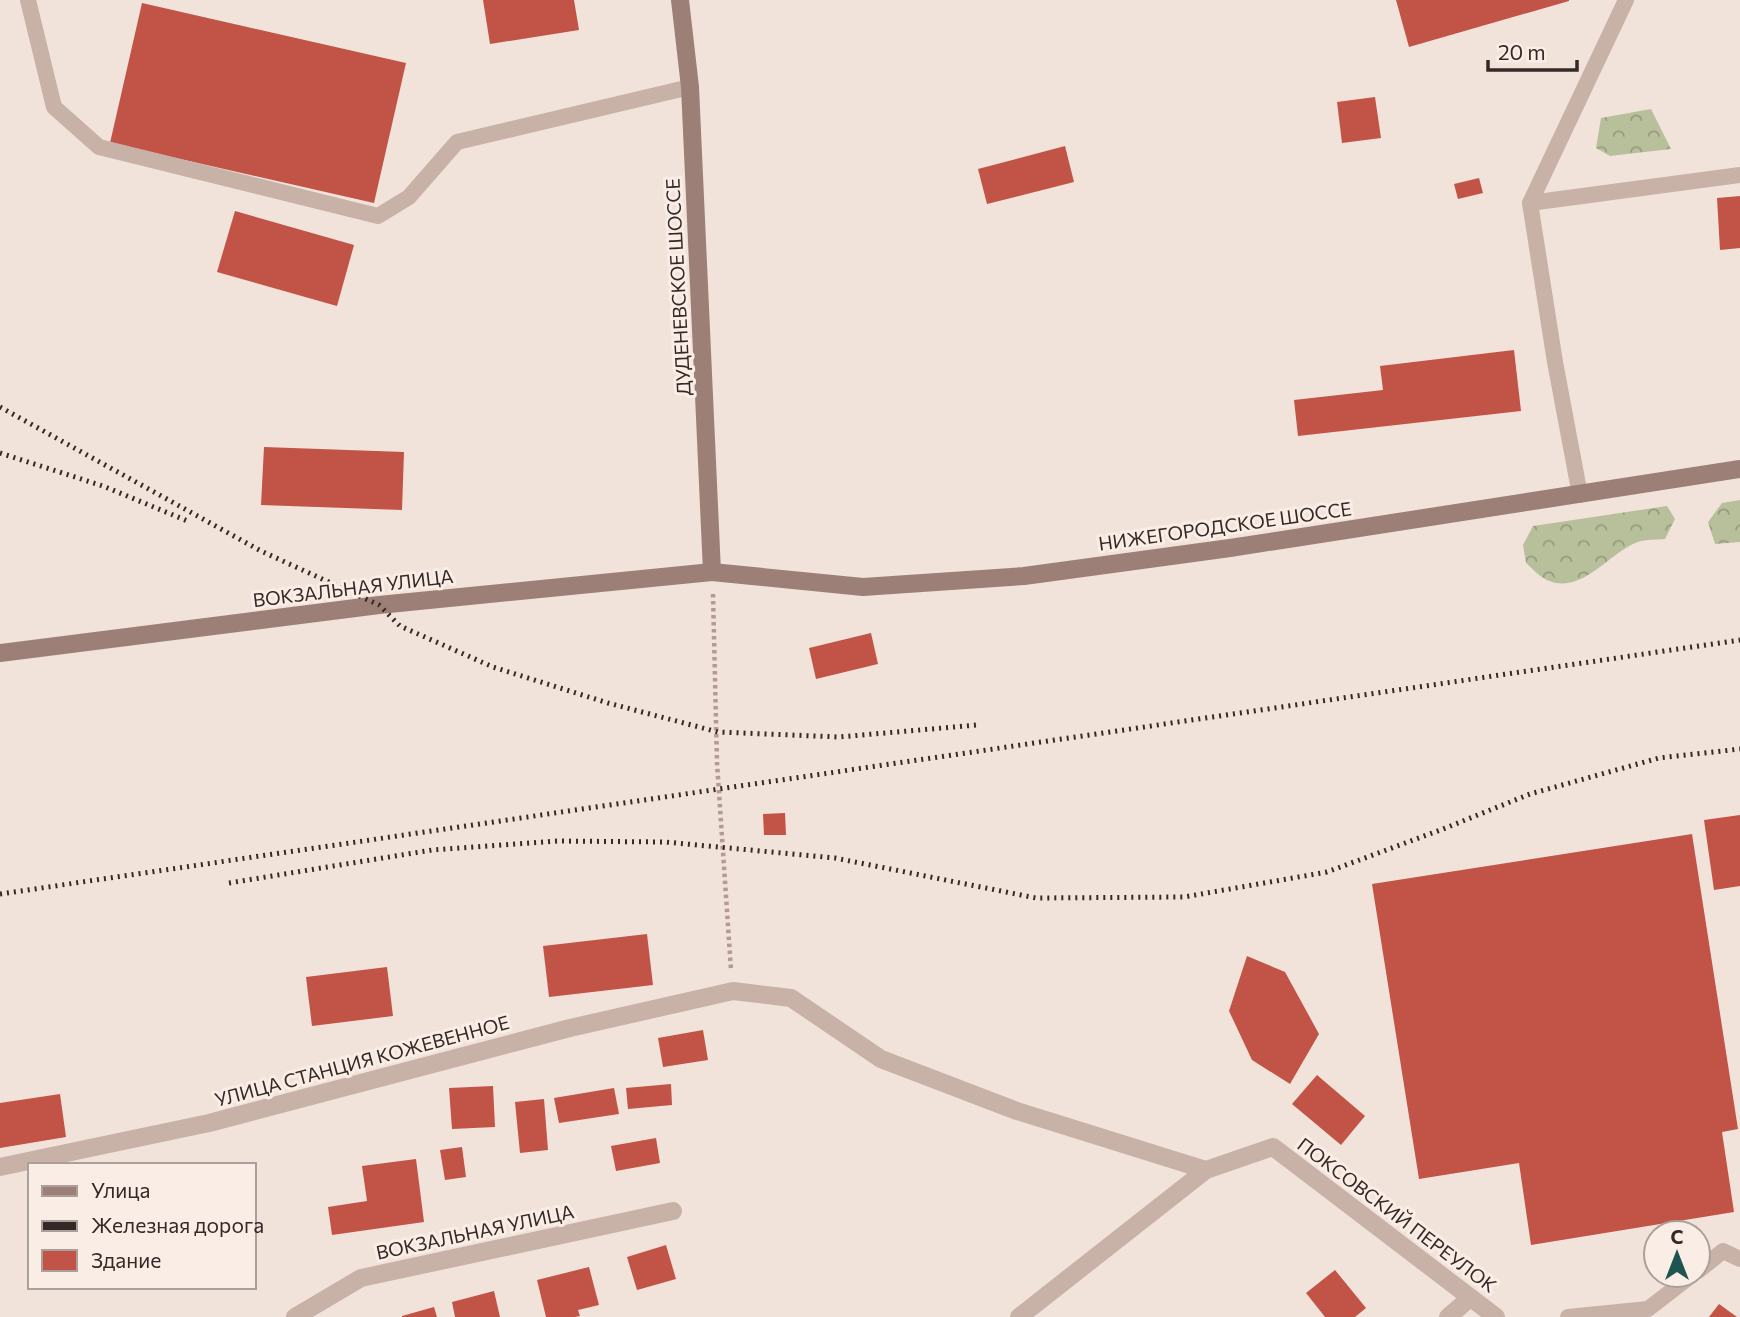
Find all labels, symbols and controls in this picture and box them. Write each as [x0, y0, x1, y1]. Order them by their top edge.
scale bar [1488, 28, 1577, 72]
text: 20 m [1498, 39, 1546, 64]
street label: ДУДЕНЕВСКОЕ ШОССЕ [660, 178, 695, 396]
street label: НИЖЕГОРОДСКОЕ ШОССЕ [1097, 496, 1353, 555]
street label: ВОКЗАЛЬНАЯ УЛИЦА [251, 564, 454, 611]
street label: УЛИЦА СТАНЦИЯ КОЖЕВЕННОЕ [212, 1010, 512, 1111]
street label: ПОКСОВСКИЙ ПЕРЕУЛОК [1293, 1132, 1501, 1297]
legend [28, 1163, 256, 1289]
text: Улица [91, 1177, 150, 1202]
street label: ВОКЗАЛЬНАЯ УЛИЦА [374, 1199, 576, 1264]
text: Железная дорога [91, 1212, 264, 1237]
north arrow [1642, 1219, 1712, 1289]
text: С [1671, 1225, 1684, 1248]
text: Здание [91, 1247, 161, 1272]

